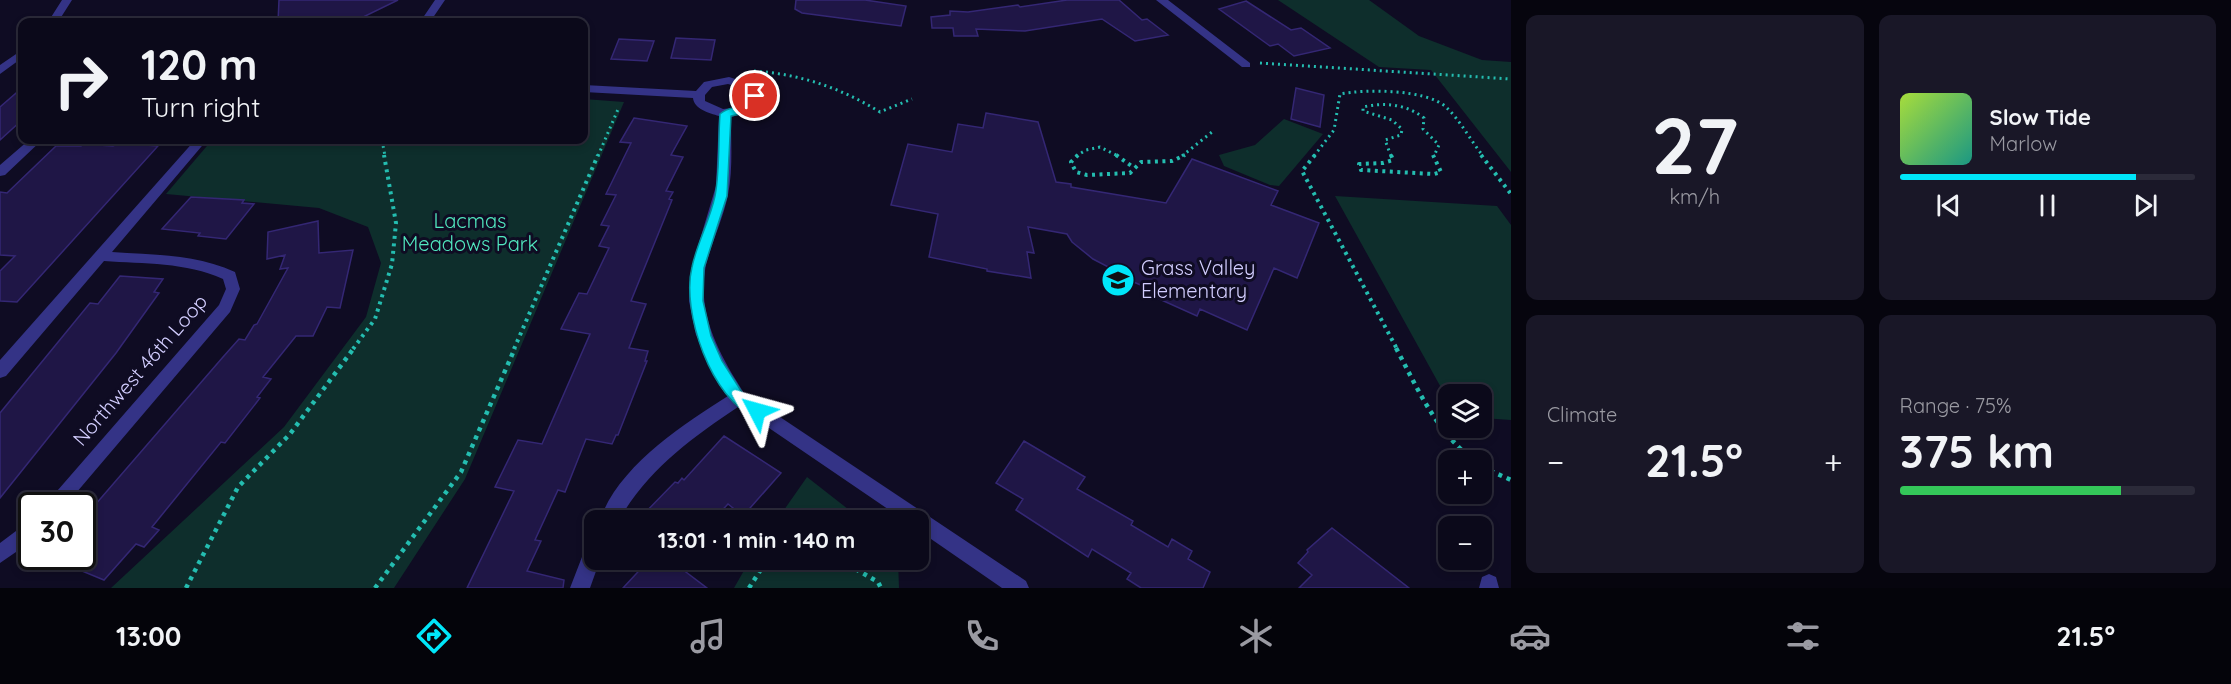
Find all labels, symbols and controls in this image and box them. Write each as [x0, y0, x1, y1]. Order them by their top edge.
text: 120 m [141, 38, 258, 91]
icon: right [42, 42, 120, 120]
pin [729, 70, 780, 121]
icon: arrive [738, 79, 771, 112]
text: Turn right [141, 90, 260, 124]
text: 27 [1651, 96, 1738, 194]
text: Slow Tide [1990, 103, 2091, 131]
text: Marlow [1990, 131, 2057, 156]
text: km/h [1669, 184, 1720, 209]
icon: previous [1932, 189, 1965, 222]
icon: pause [2031, 189, 2064, 222]
icon: next [2129, 189, 2162, 222]
park label: Lacmas Meadows Park [402, 208, 538, 256]
place label: Grass Valley Elementary [1141, 255, 1255, 303]
school or university icon: Grass Valley Elementary [1100, 262, 1136, 298]
street label: Northwest 46th Loop [67, 289, 212, 450]
position arrow [725, 379, 789, 443]
map controls [1438, 384, 1492, 570]
button: layers [1438, 384, 1492, 438]
text: Range · 75% [1900, 393, 2012, 418]
text: Climate [1547, 402, 1617, 427]
text: 375 km [1900, 423, 2054, 479]
text: 21.5° [1645, 432, 1743, 488]
text: − [1547, 441, 1564, 482]
text: + [1824, 441, 1842, 482]
button: + [1438, 450, 1492, 504]
speed limit sign: 30 [18, 492, 96, 570]
button: − [1438, 516, 1492, 570]
text: 13:01 · 1 min · 140 m [658, 526, 855, 554]
icon: directions [413, 615, 455, 657]
icon: music [687, 615, 729, 657]
icon: phone [961, 615, 1003, 657]
icon: climate [1235, 615, 1277, 657]
icon: car [1509, 615, 1551, 657]
icon: filters [1782, 615, 1824, 657]
text: 13:00 [116, 619, 181, 653]
text: 21.5° [2056, 619, 2115, 653]

